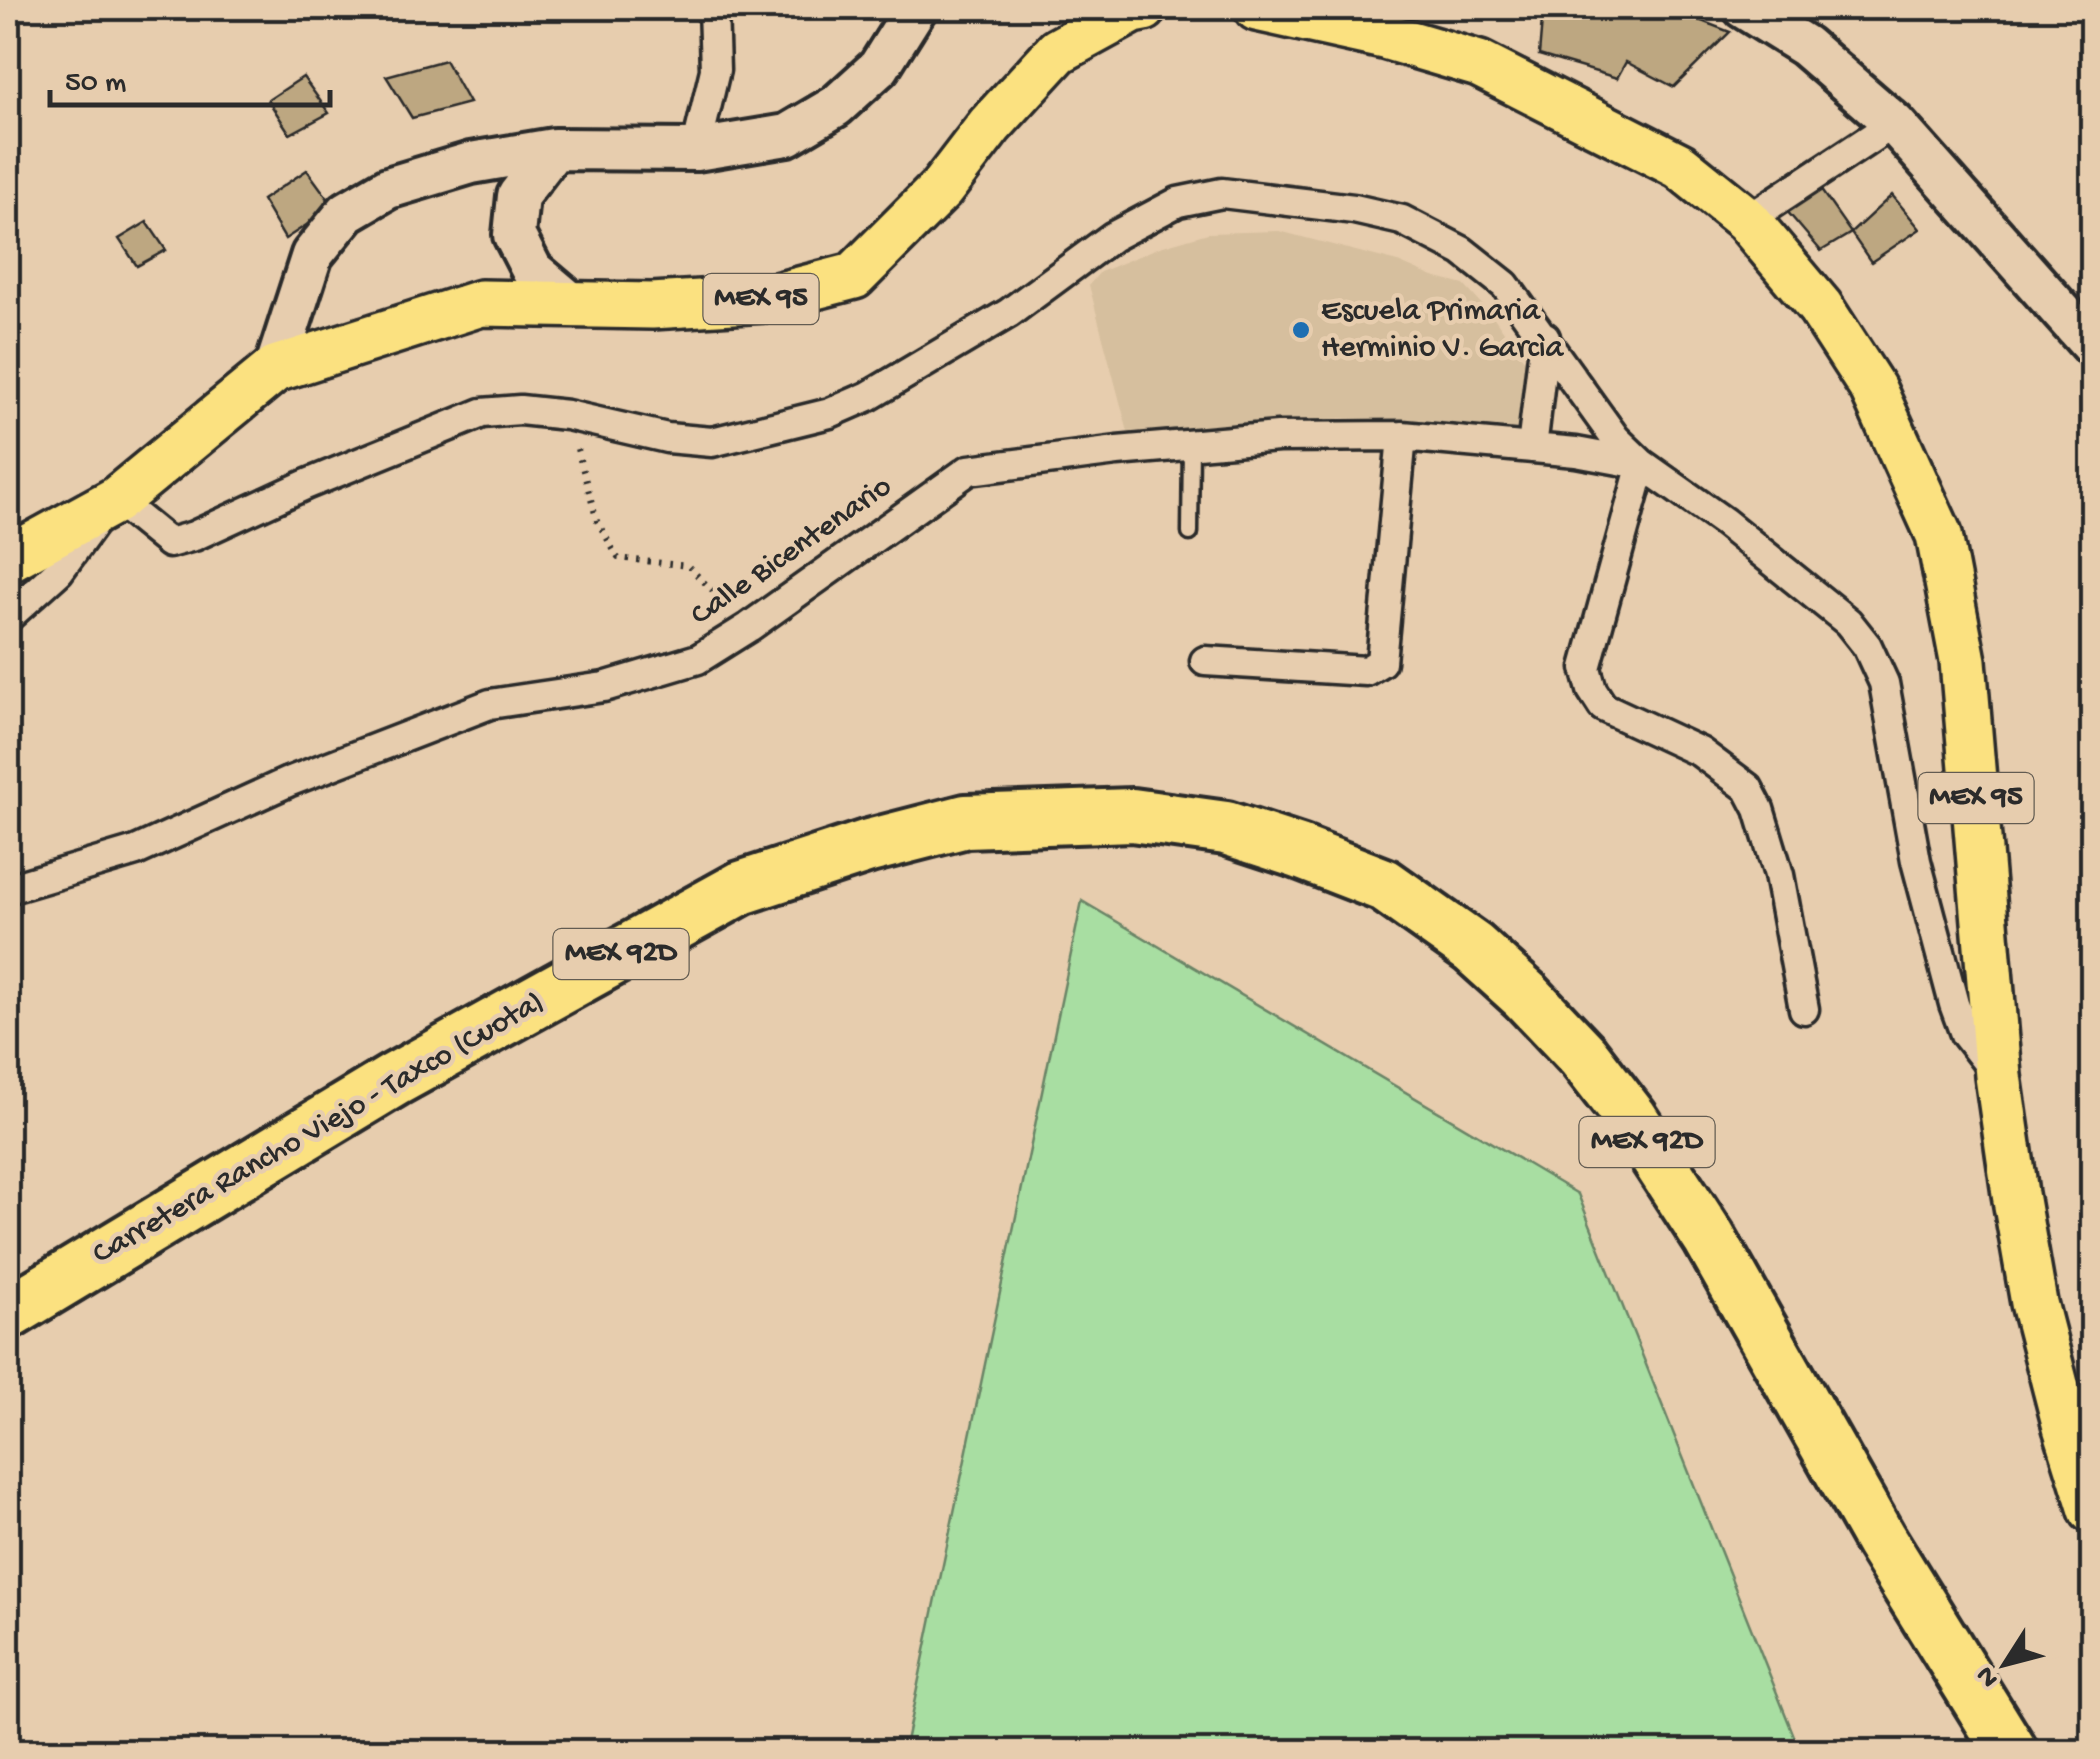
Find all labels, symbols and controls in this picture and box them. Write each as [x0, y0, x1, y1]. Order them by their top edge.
scale bar [50, 45, 330, 107]
text: 50 m [65, 67, 126, 102]
road number: MEX 95 [704, 274, 818, 324]
place label: Escuela Primaria Herminio V. Garcìa [1321, 293, 1565, 368]
marker: Escuela Primaria Herminio V. Garcìa [1290, 319, 1312, 341]
street label: Calle Bicentenario [684, 469, 900, 635]
road number: MEX 95 [1918, 773, 2034, 823]
road number: MEX 92D [554, 929, 688, 979]
street label: Carretera Rancho Viejo - Taxco (Cuota) [87, 984, 551, 1274]
road number: MEX 92D [1580, 1117, 1714, 1167]
north arrow [1955, 1614, 2055, 1714]
text: N [1970, 1659, 2007, 1693]

